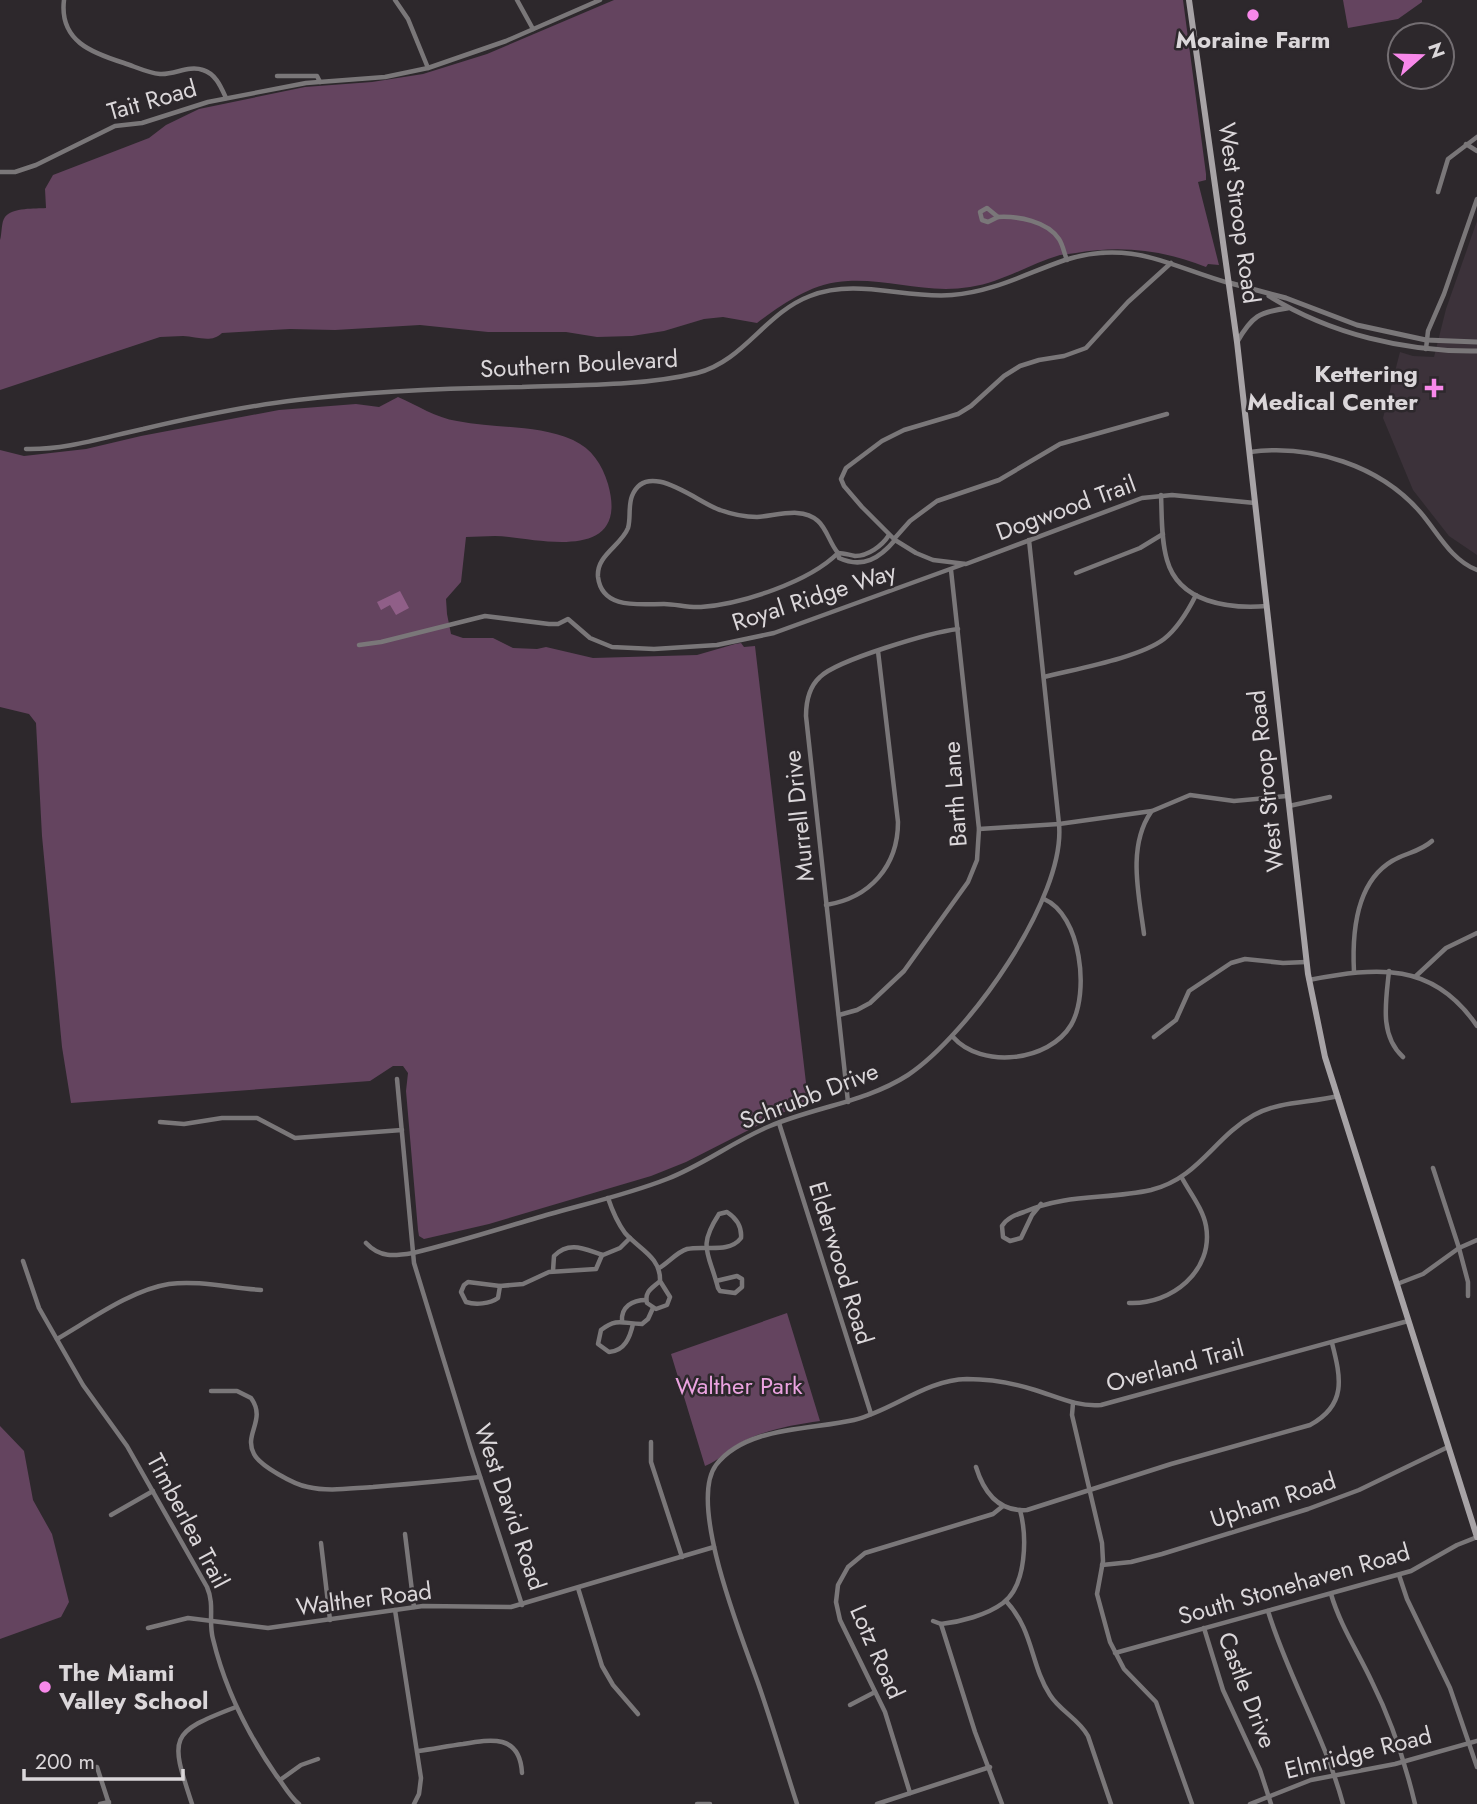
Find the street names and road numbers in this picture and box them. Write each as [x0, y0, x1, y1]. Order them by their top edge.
street label: Tait Road [103, 70, 201, 129]
street label: West Stroop Road [1209, 120, 1270, 306]
street label: Southern Boulevard [479, 341, 679, 386]
street label: Dogwood Trail [991, 466, 1141, 549]
street label: Royal Ridge Way [727, 553, 901, 640]
street label: West Stroop Road [1239, 688, 1292, 874]
street label: Barth Lane [933, 740, 976, 848]
street label: Murrell Drive [774, 749, 823, 884]
street label: Schrubb Drive [734, 1053, 883, 1138]
street label: Elderwood Road [800, 1177, 883, 1349]
street label: Overland Trail [1102, 1330, 1248, 1401]
street label: West David Road [466, 1419, 555, 1595]
street label: Timberlea Trail [138, 1447, 239, 1594]
street label: Upham Road [1205, 1463, 1340, 1536]
street label: South Stonehaven Road [1174, 1534, 1414, 1633]
street label: Walther Road [294, 1573, 434, 1624]
street label: Lotz Road [841, 1599, 914, 1704]
street label: Castle Drive [1209, 1627, 1286, 1753]
street label: Elmridge Road [1281, 1717, 1435, 1788]

